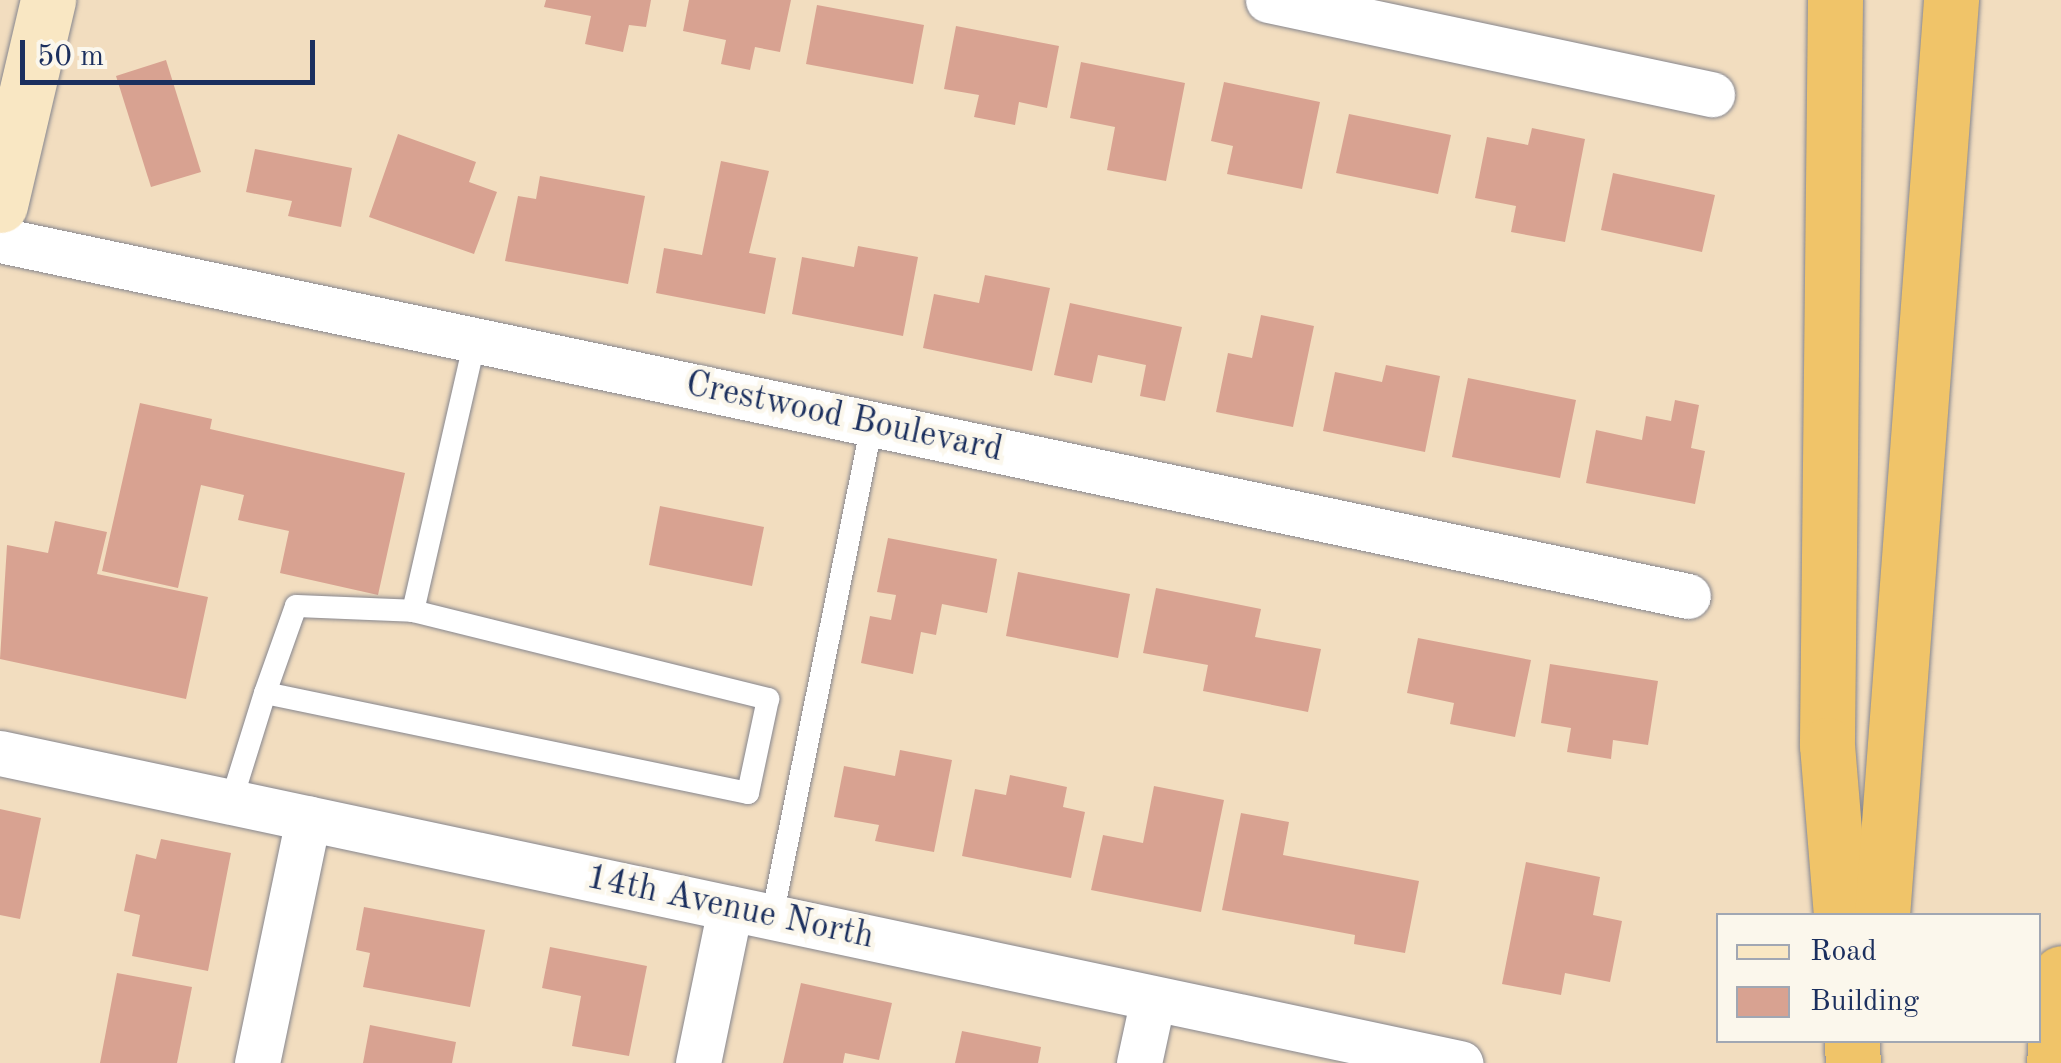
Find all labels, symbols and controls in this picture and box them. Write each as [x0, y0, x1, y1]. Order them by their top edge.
scale bar [25, 20, 320, 82]
text: 50 m [37, 42, 104, 72]
street label: Crestwood Boulevard [682, 364, 1006, 472]
street label: 14th Avenue North [583, 857, 877, 959]
legend [1716, 913, 2041, 1043]
text: Road [1810, 937, 1877, 967]
text: Building [1810, 987, 1919, 1017]

